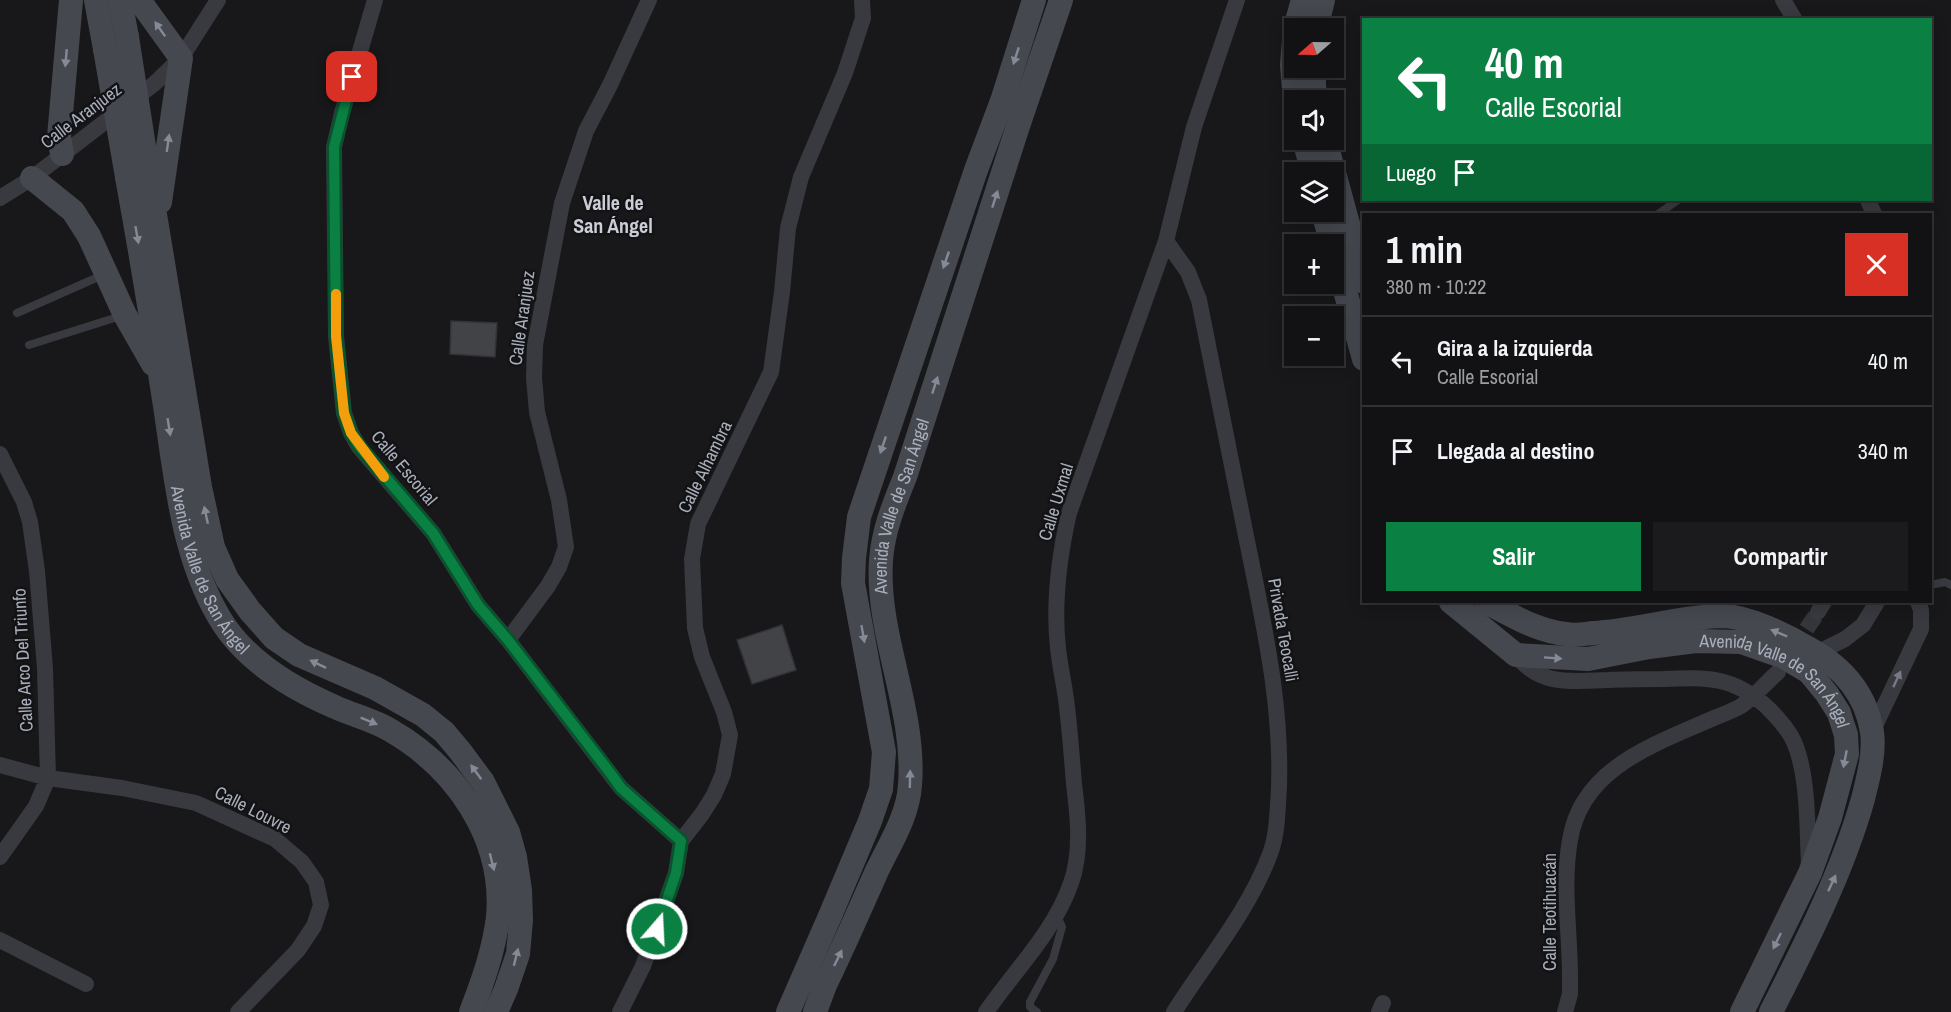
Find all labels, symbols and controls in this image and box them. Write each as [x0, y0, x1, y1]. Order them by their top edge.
north arrow [1284, 18, 1344, 78]
map controls [1284, 18, 1344, 366]
one-way arrow [154, 22, 166, 38]
text: 40 m [1485, 35, 1564, 91]
icon: left [1386, 42, 1464, 120]
one-way arrow [1011, 47, 1020, 65]
one-way arrow [61, 49, 71, 68]
pin [326, 51, 377, 102]
icon: arrive [335, 60, 368, 93]
street label: Calle Aranjuez [35, 77, 126, 154]
text: Calle Escorial [1485, 89, 1622, 125]
button: sound [1284, 90, 1344, 150]
one-way arrow [164, 134, 173, 153]
icon: arrive [1448, 156, 1481, 189]
text: Luego [1386, 158, 1436, 188]
button: layers [1284, 162, 1344, 222]
district label: Valle de San Ángel [573, 189, 653, 239]
one-way arrow [990, 190, 1000, 208]
one-way arrow [133, 226, 142, 245]
text: 1 min [1386, 226, 1463, 274]
button: close [1845, 233, 1908, 296]
button: + [1284, 234, 1344, 294]
one-way arrow [940, 251, 950, 269]
street label: Calle Aranjuez [503, 269, 541, 367]
text: 380 m · 10:22 [1386, 273, 1486, 300]
button: − [1284, 306, 1344, 366]
text: Gira a la izquierda [1437, 333, 1592, 363]
icon: left [1386, 345, 1419, 378]
text: 40 m [1868, 346, 1908, 376]
text: Calle Escorial [1437, 363, 1538, 390]
one-way arrow [930, 376, 940, 394]
street label: Avenida Valle de San Ángel [868, 415, 935, 596]
street label: Calle Alhambra [671, 416, 738, 517]
one-way arrow [164, 418, 173, 437]
street label: Calle Escorial [366, 425, 443, 511]
icon: arrive [1386, 435, 1419, 468]
one-way arrow [878, 436, 888, 454]
text: Llegada al destino [1437, 436, 1594, 466]
text: 340 m [1858, 436, 1908, 466]
street label: Calle Uxmal [1032, 460, 1079, 544]
street label: Avenida Valle de San Ángel [165, 483, 255, 660]
one-way arrow [201, 505, 210, 524]
button: Salir [1386, 522, 1641, 591]
button: Compartir [1653, 522, 1908, 591]
street label: Privada Teocalli [1262, 576, 1305, 684]
street label: Calle Arco Del Triunfo [6, 588, 39, 732]
one-way arrow [859, 625, 868, 644]
street label: Avenida Valle de San Ángel [1698, 628, 1856, 731]
one-way arrow [1770, 628, 1788, 638]
one-way arrow [1544, 653, 1563, 662]
one-way arrow [310, 659, 327, 668]
one-way arrow [1893, 671, 1902, 688]
one-way arrow [360, 717, 378, 726]
one-way arrow [1840, 750, 1849, 769]
one-way arrow [470, 765, 482, 781]
one-way arrow [905, 769, 914, 788]
street label: Calle Louvre [211, 780, 296, 840]
one-way arrow [488, 853, 498, 871]
street label: Calle Teotihuacán [1537, 853, 1562, 971]
one-way arrow [1828, 875, 1837, 892]
position arrow [625, 897, 689, 961]
one-way arrow [1772, 932, 1782, 950]
one-way arrow [511, 948, 521, 966]
one-way arrow [833, 950, 842, 967]

